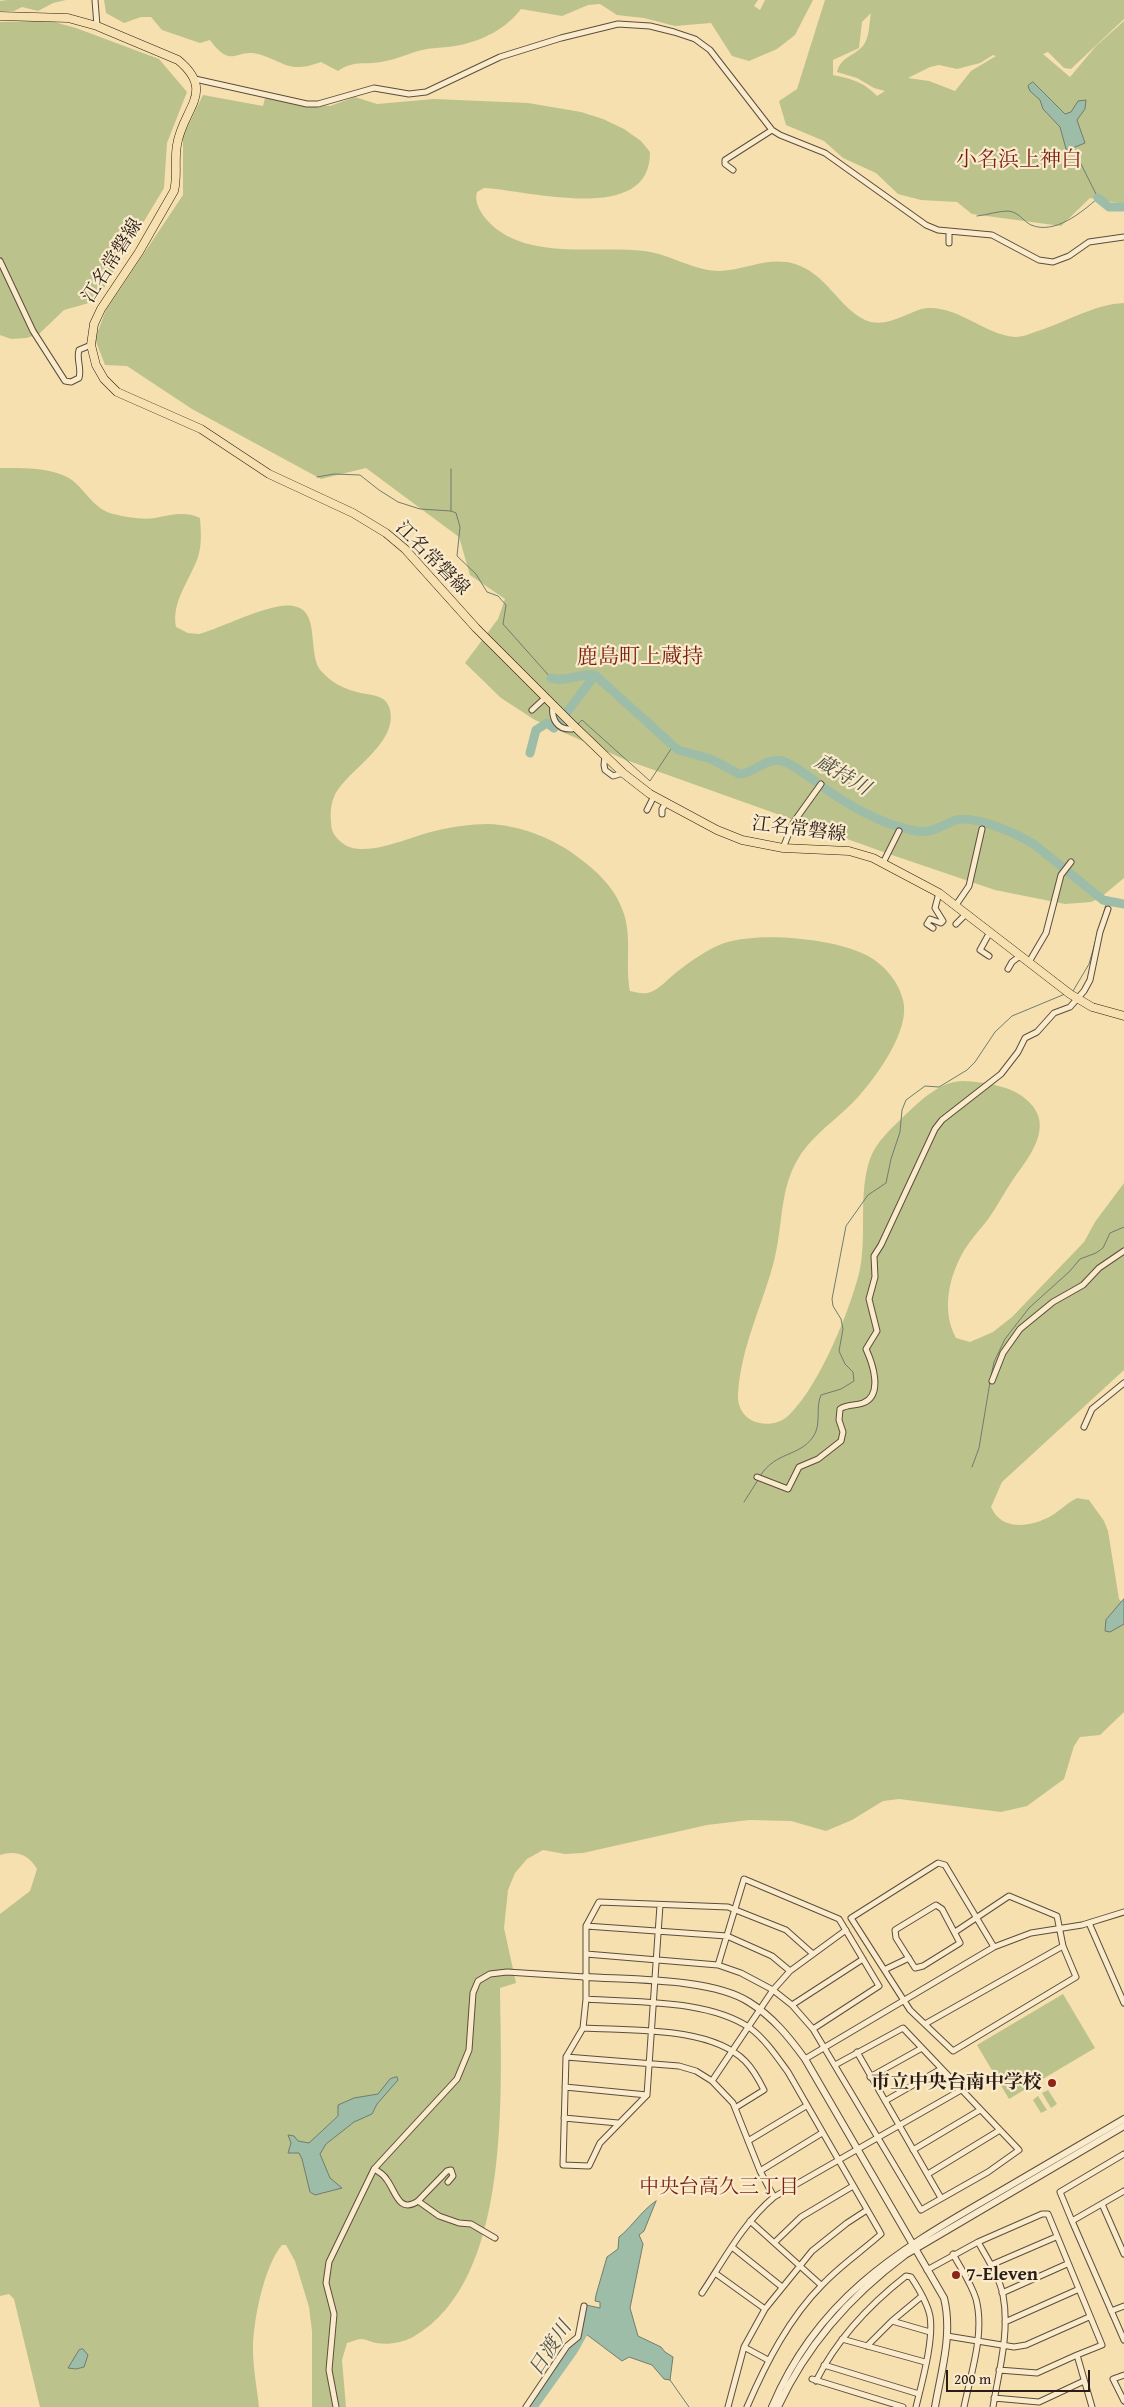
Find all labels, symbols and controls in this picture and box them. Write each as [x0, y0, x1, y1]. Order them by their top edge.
district label: 小名浜上神白 [956, 148, 1082, 174]
street label: 江名常磐線 [78, 215, 148, 307]
street label: 江名常磐線 [390, 517, 474, 601]
district label: 鹿島町上蔵持 [577, 645, 703, 671]
water label: 蔵持川 [810, 751, 874, 801]
street label: 江名常磐線 [750, 813, 848, 847]
place label: 市立中央台南中学校 [871, 2072, 1042, 2094]
marker: 市立中央台南中学校 [1046, 2077, 1058, 2089]
district label: 中央台高久三丁目 [639, 2176, 799, 2200]
place label: 7-Eleven [966, 2264, 1038, 2286]
marker: 7-Eleven [950, 2269, 962, 2281]
water label: 日渡川 [525, 2317, 577, 2381]
scale bar [949, 2360, 1093, 2392]
text: 200 m [954, 2368, 991, 2389]

